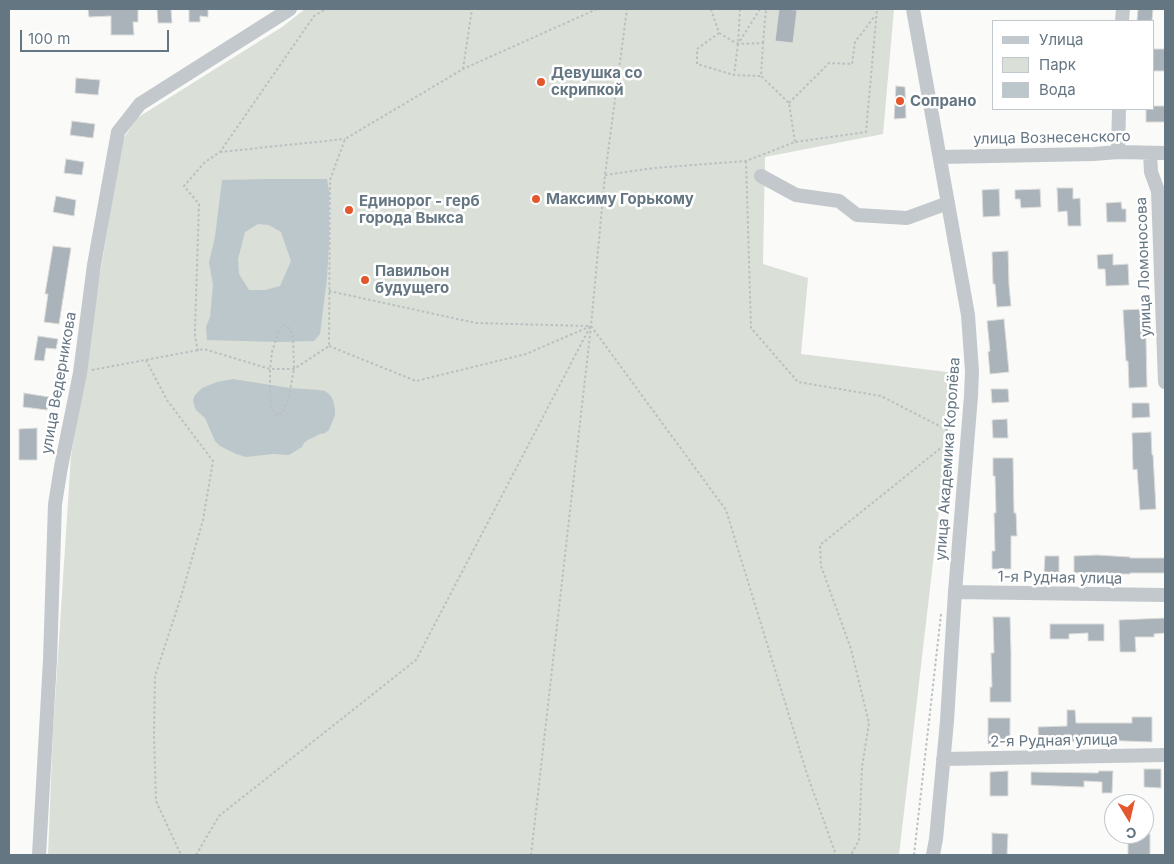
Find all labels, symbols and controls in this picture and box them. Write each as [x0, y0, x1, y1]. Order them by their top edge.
scale bar [22, 20, 171, 52]
legend [992, 20, 1154, 110]
text: 100 m [28, 29, 70, 48]
text: Улица [1039, 30, 1083, 49]
text: Парк [1039, 55, 1076, 74]
place label: Девушка со скрипкой [551, 64, 643, 99]
marker: Девушка со скрипкой [535, 76, 547, 88]
text: Вода [1039, 80, 1076, 99]
place label: Сопрано [910, 92, 976, 110]
marker: Сопрано [894, 95, 906, 107]
street label: улица Вознесенского [973, 128, 1131, 148]
place label: Максиму Горькому [546, 190, 694, 208]
place label: Единорог - герб города Выкса [359, 192, 480, 227]
marker: Максиму Горькому [530, 193, 542, 205]
street label: улица Ломоносова [1133, 197, 1155, 337]
marker: Единорог - герб города Выкса [343, 204, 355, 216]
place label: Павильон будущего [375, 262, 449, 297]
marker: Павильон будущего [359, 274, 371, 286]
street label: улица Ведерникова [38, 310, 80, 456]
street label: улица Академика Королёва [932, 357, 964, 561]
street label: 1-я Рудная улица [997, 568, 1123, 588]
street label: 2-я Рудная улица [990, 731, 1118, 751]
north arrow [1104, 794, 1154, 844]
text: С [1125, 824, 1138, 843]

